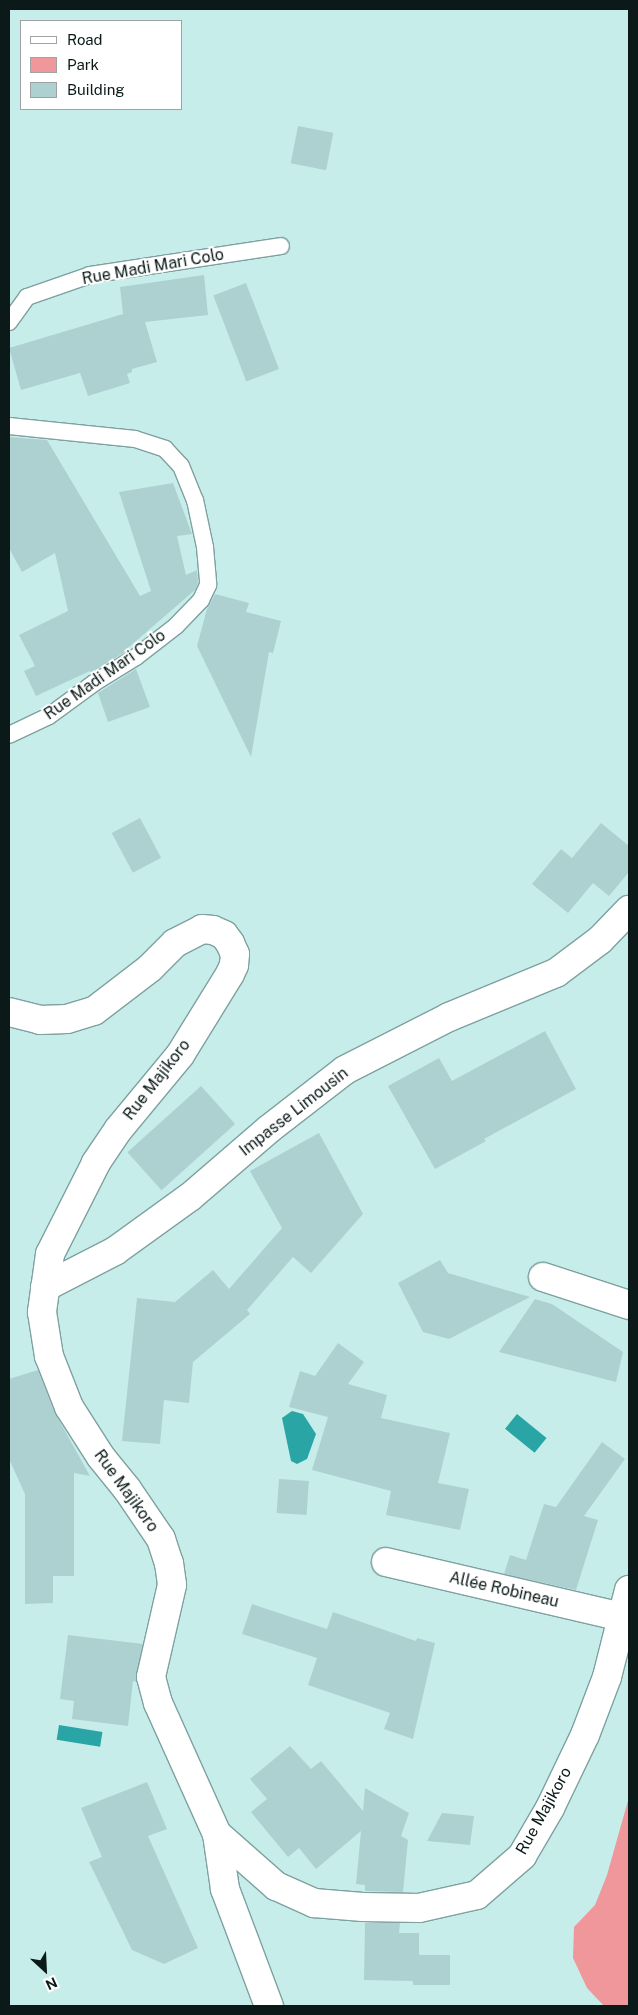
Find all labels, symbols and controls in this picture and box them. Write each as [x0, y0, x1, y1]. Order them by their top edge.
legend [20, 20, 182, 110]
text: Road [67, 31, 103, 48]
text: Park [67, 56, 99, 73]
text: Building [67, 81, 125, 98]
street label: Rue Madi Mari Colo [80, 245, 226, 289]
street label: Rue Madi Mari Colo [41, 626, 169, 724]
street label: Rue Majikoro [120, 1036, 194, 1124]
street label: Impasse Limousin [236, 1064, 352, 1160]
street label: Rue Majikoro [90, 1446, 162, 1536]
street label: Allée Robineau [447, 1568, 561, 1612]
street label: Rue Majikoro [512, 1764, 576, 1858]
north arrow [20, 1945, 70, 1995]
text: N [43, 1974, 60, 1993]

